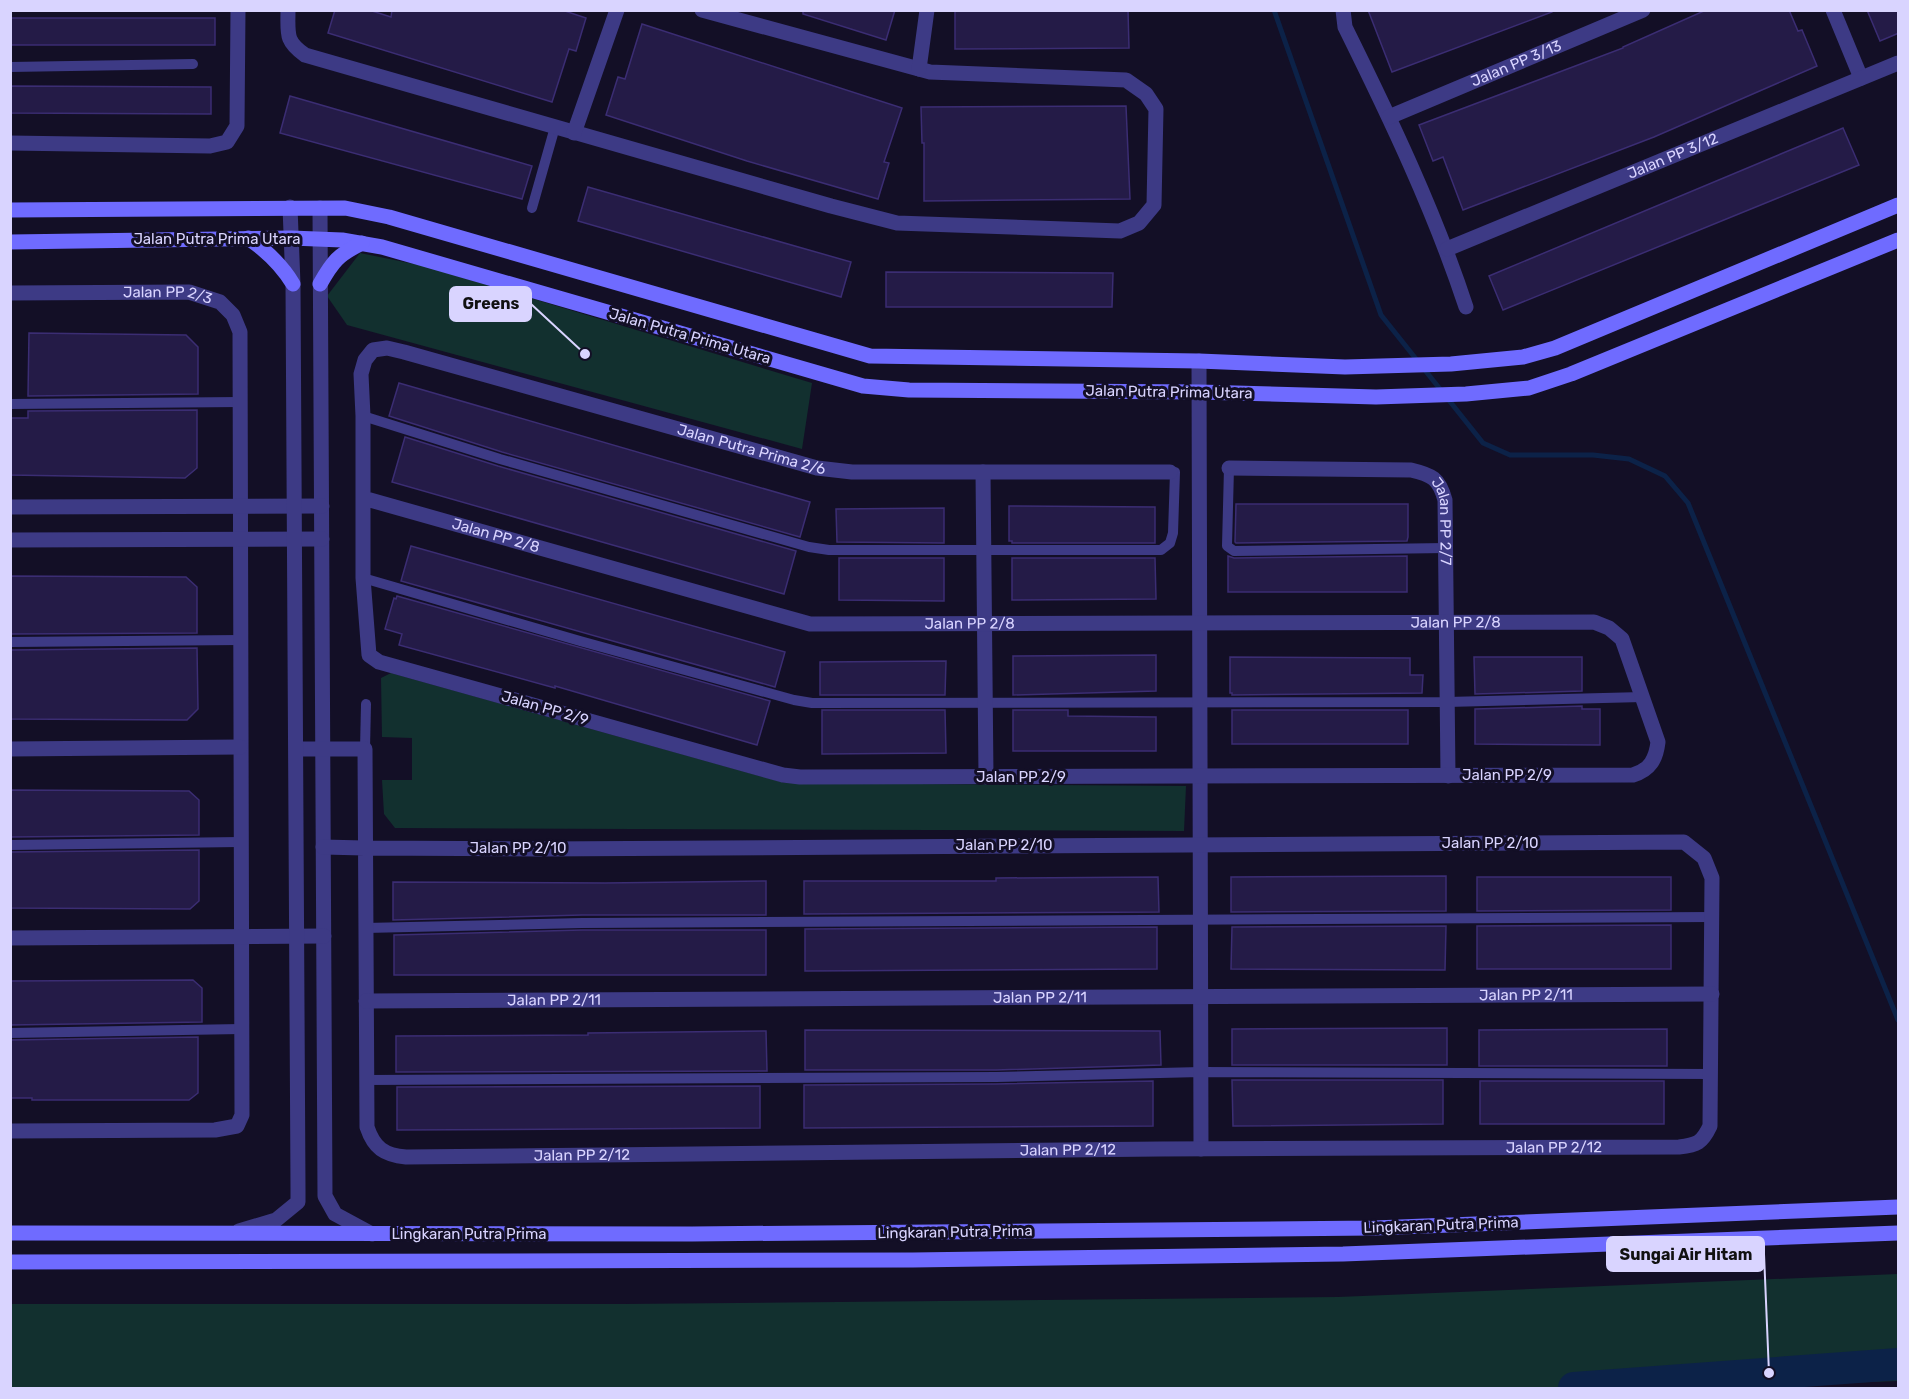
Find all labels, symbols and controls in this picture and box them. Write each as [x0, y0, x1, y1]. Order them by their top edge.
street label: Jalan PP 3/13 [1468, 36, 1564, 90]
street label: Jalan PP 3/12 [1625, 129, 1721, 183]
street label: Jalan Putra Prima Utara [133, 230, 301, 248]
street label: Jalan PP 2/3 [123, 283, 215, 308]
callout: Greens [450, 287, 531, 321]
text: Greens [463, 294, 520, 313]
street label: Jalan Putra Prima Utara [607, 304, 773, 368]
street label: Jalan Putra Prima Utara [1085, 382, 1253, 402]
street label: Jalan Putra Prima 2/6 [675, 420, 826, 478]
street label: Jalan PP 2/7 [1428, 474, 1455, 566]
street label: Jalan PP 2/8 [450, 515, 542, 556]
street label: Jalan PP 2/8 [1410, 613, 1501, 631]
street label: Jalan PP 2/8 [924, 614, 1015, 633]
street label: Jalan PP 2/9 [499, 687, 591, 729]
street label: Jalan PP 2/9 [1462, 766, 1552, 784]
street label: Jalan PP 2/9 [976, 768, 1066, 786]
street label: Jalan PP 2/10 [1442, 834, 1538, 852]
street label: Jalan PP 2/10 [956, 836, 1052, 854]
street label: Jalan PP 2/10 [470, 839, 566, 857]
street label: Jalan PP 2/11 [1479, 986, 1573, 1004]
street label: Jalan PP 2/11 [993, 988, 1087, 1007]
street label: Jalan PP 2/11 [507, 991, 601, 1009]
street label: Jalan PP 2/12 [1506, 1138, 1602, 1157]
street label: Jalan PP 2/12 [1020, 1140, 1116, 1159]
street label: Jalan PP 2/12 [534, 1146, 630, 1165]
street label: Lingkaran Putra Prima [1363, 1213, 1519, 1237]
street label: Lingkaran Putra Prima [877, 1222, 1033, 1242]
street label: Lingkaran Putra Prima [391, 1225, 547, 1243]
callout: Sungai Air Hitam [1607, 1237, 1764, 1271]
text: Sungai Air Hitam [1620, 1245, 1752, 1264]

